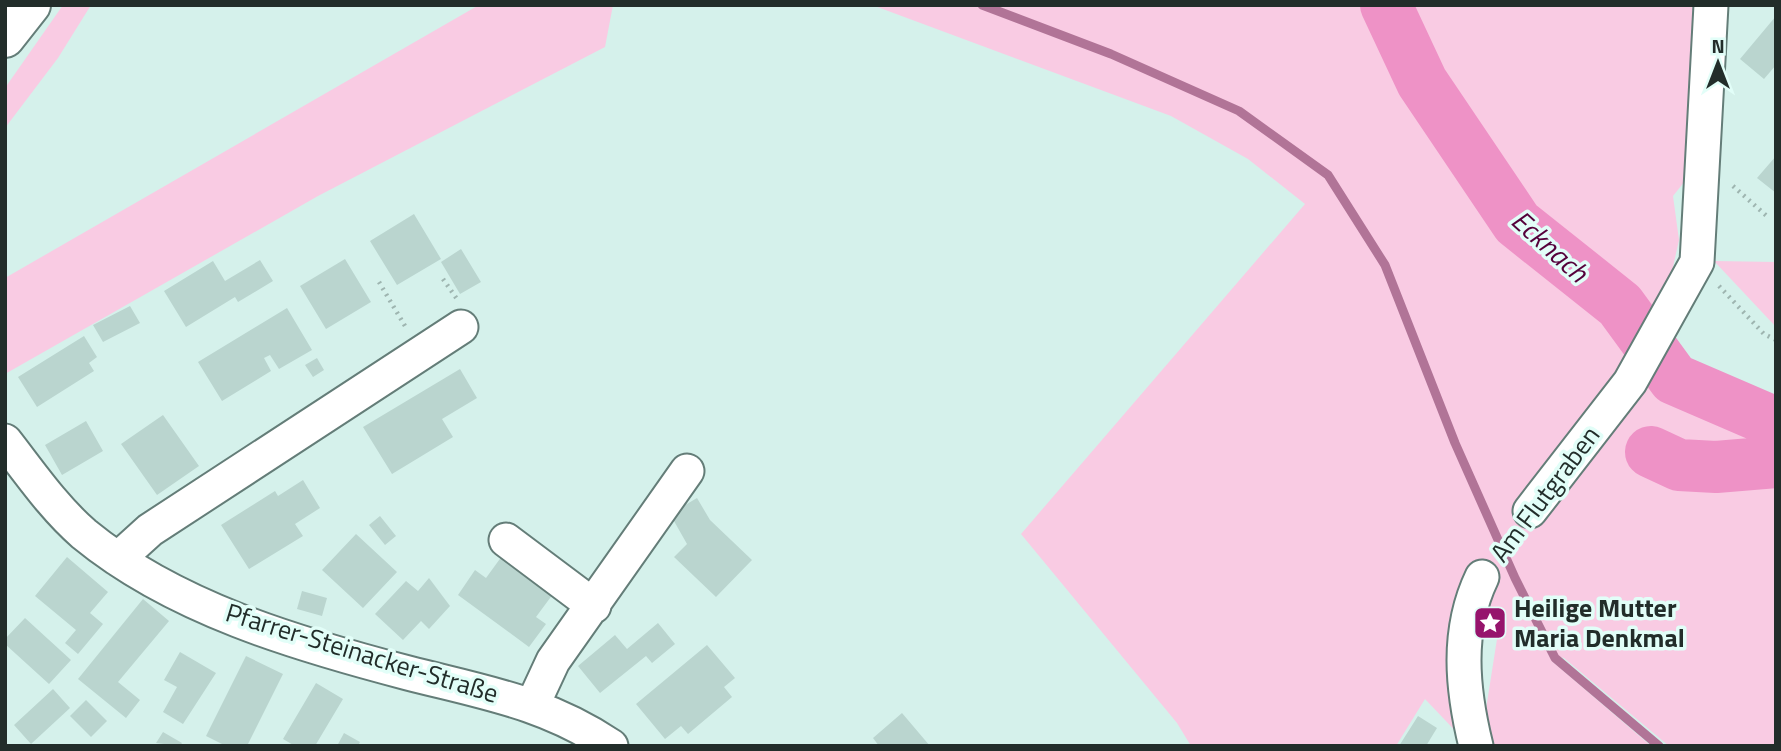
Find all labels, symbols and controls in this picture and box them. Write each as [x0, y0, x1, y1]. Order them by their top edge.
north arrow [1683, 28, 1753, 98]
text: N [1711, 31, 1725, 60]
water label: Ecknach [1502, 199, 1599, 293]
street label: Am Flutgraben [1480, 417, 1609, 570]
place label: Heilige Mutter Maria Denkmal [1514, 588, 1685, 657]
street label: Pfarrer-Steinacker-Straße [221, 592, 503, 713]
place icon: Heilige Mutter Maria Denkmal [1471, 604, 1509, 642]

